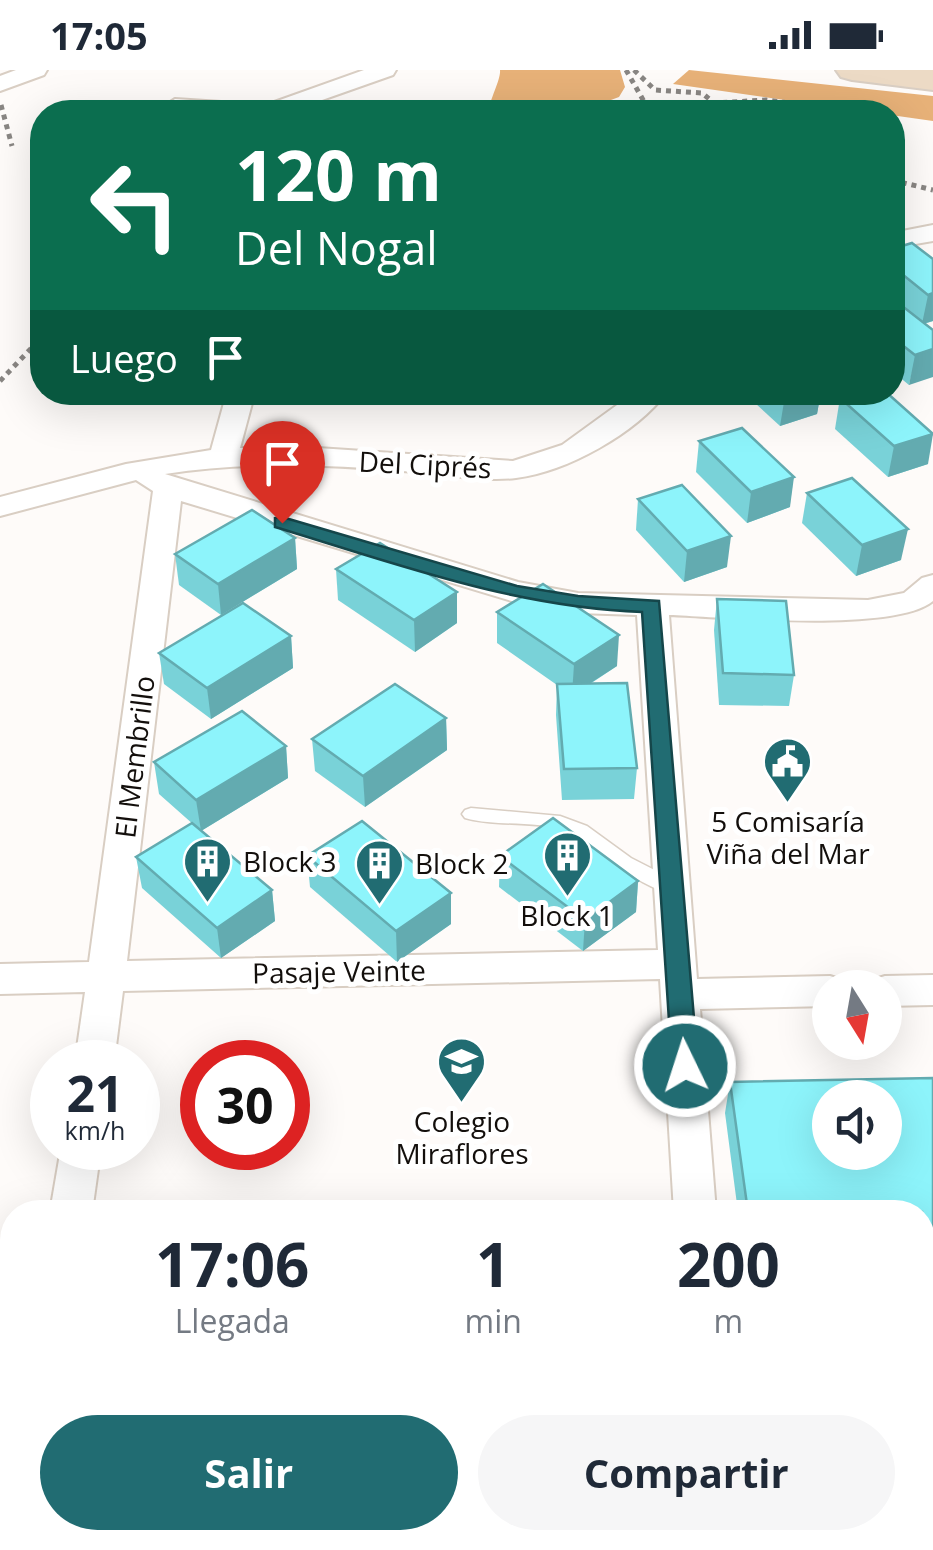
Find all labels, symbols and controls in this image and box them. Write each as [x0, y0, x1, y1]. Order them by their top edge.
text: 17:05 [50, 9, 148, 61]
text: 120 m [235, 126, 442, 222]
icon: left [70, 140, 200, 270]
text: Del Nogal [235, 217, 438, 278]
icon: arrive [198, 330, 253, 385]
text: Luego [70, 332, 178, 384]
pin [240, 421, 325, 524]
icon: arrive [255, 436, 310, 491]
street label: Del Ciprés [358, 442, 492, 486]
street label: El Membrillo [105, 673, 163, 840]
public building icon: 5 Comisaría Viña del Mar [762, 736, 814, 804]
place label: 5 Comisaría Viña del Mar [706, 802, 870, 872]
building icon: Block 1 [541, 830, 593, 898]
building icon: Block 3 [182, 836, 234, 904]
building icon: Block 2 [354, 838, 406, 906]
place label: Block 3 [243, 842, 336, 880]
place label: Block 2 [415, 844, 508, 882]
place label: Block 1 [520, 896, 614, 934]
street label: Pasaje Veinte [252, 950, 426, 992]
north arrow [812, 970, 902, 1060]
map controls [812, 970, 902, 1170]
position arrow [633, 1014, 737, 1118]
school or university icon: Colegio Miraflores [436, 1036, 488, 1104]
speed limit sign: 30 [180, 1040, 310, 1170]
text: 21 [66, 1059, 124, 1127]
button: sound [812, 1080, 902, 1170]
place label: Colegio Miraflores [395, 1102, 529, 1172]
text: km/h [65, 1113, 125, 1147]
text: 17:06 [155, 1223, 309, 1305]
text: 1 [476, 1223, 510, 1305]
text: 200 [677, 1223, 780, 1305]
text: Llegada [175, 1299, 290, 1342]
text: min [465, 1299, 522, 1342]
text: m [714, 1299, 743, 1342]
button: Salir [40, 1415, 458, 1530]
button: Compartir [478, 1415, 895, 1530]

